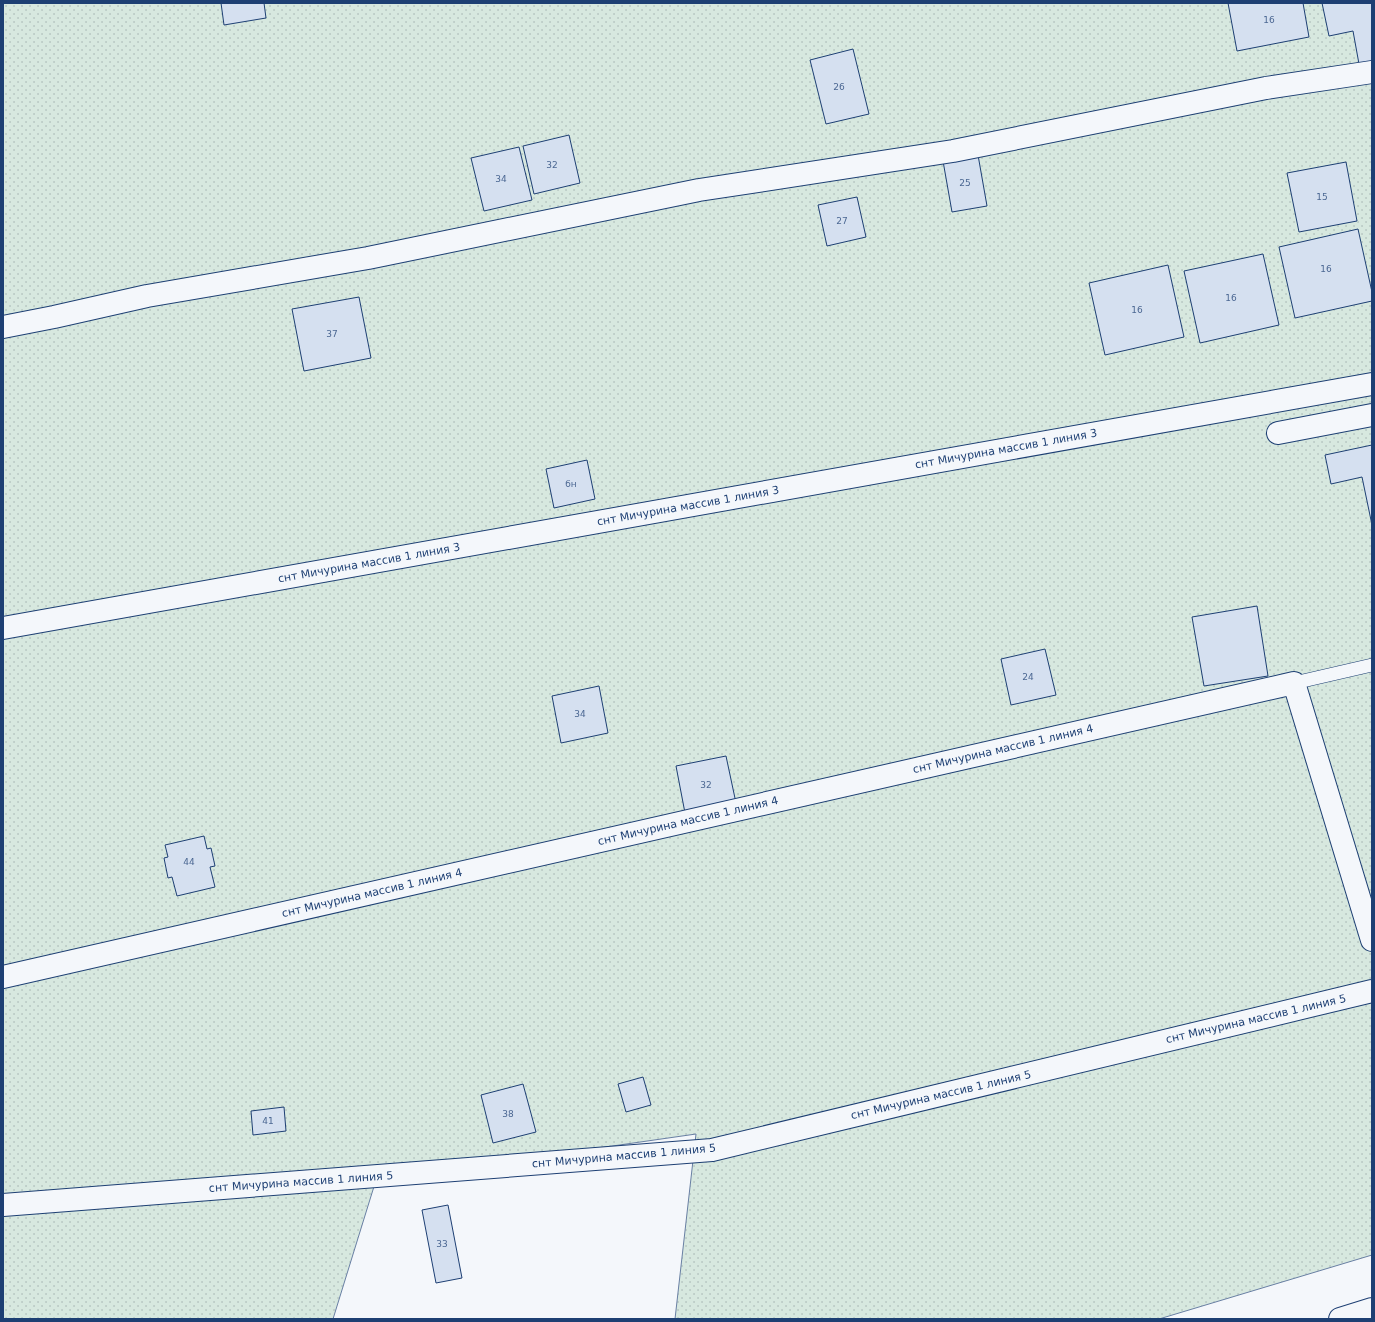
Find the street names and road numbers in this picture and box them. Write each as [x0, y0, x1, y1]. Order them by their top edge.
street label: снт Мичурина массив 1 линия 3 [914, 427, 1098, 471]
street label: снт Мичурина массив 1 линия 3 [596, 484, 780, 528]
street label: снт Мичурина массив 1 линия 3 [277, 541, 461, 585]
street label: снт Мичурина массив 1 линия 4 [912, 722, 1094, 776]
street label: снт Мичурина массив 1 линия 4 [597, 794, 779, 848]
street label: снт Мичурина массив 1 линия 4 [281, 866, 463, 920]
street label: снт Мичурина массив 1 линия 5 [1165, 992, 1347, 1046]
street label: снт Мичурина массив 1 линия 5 [850, 1068, 1032, 1122]
street label: снт Мичурина массив 1 линия 5 [531, 1141, 717, 1171]
street label: снт Мичурина массив 1 линия 5 [208, 1169, 394, 1195]

